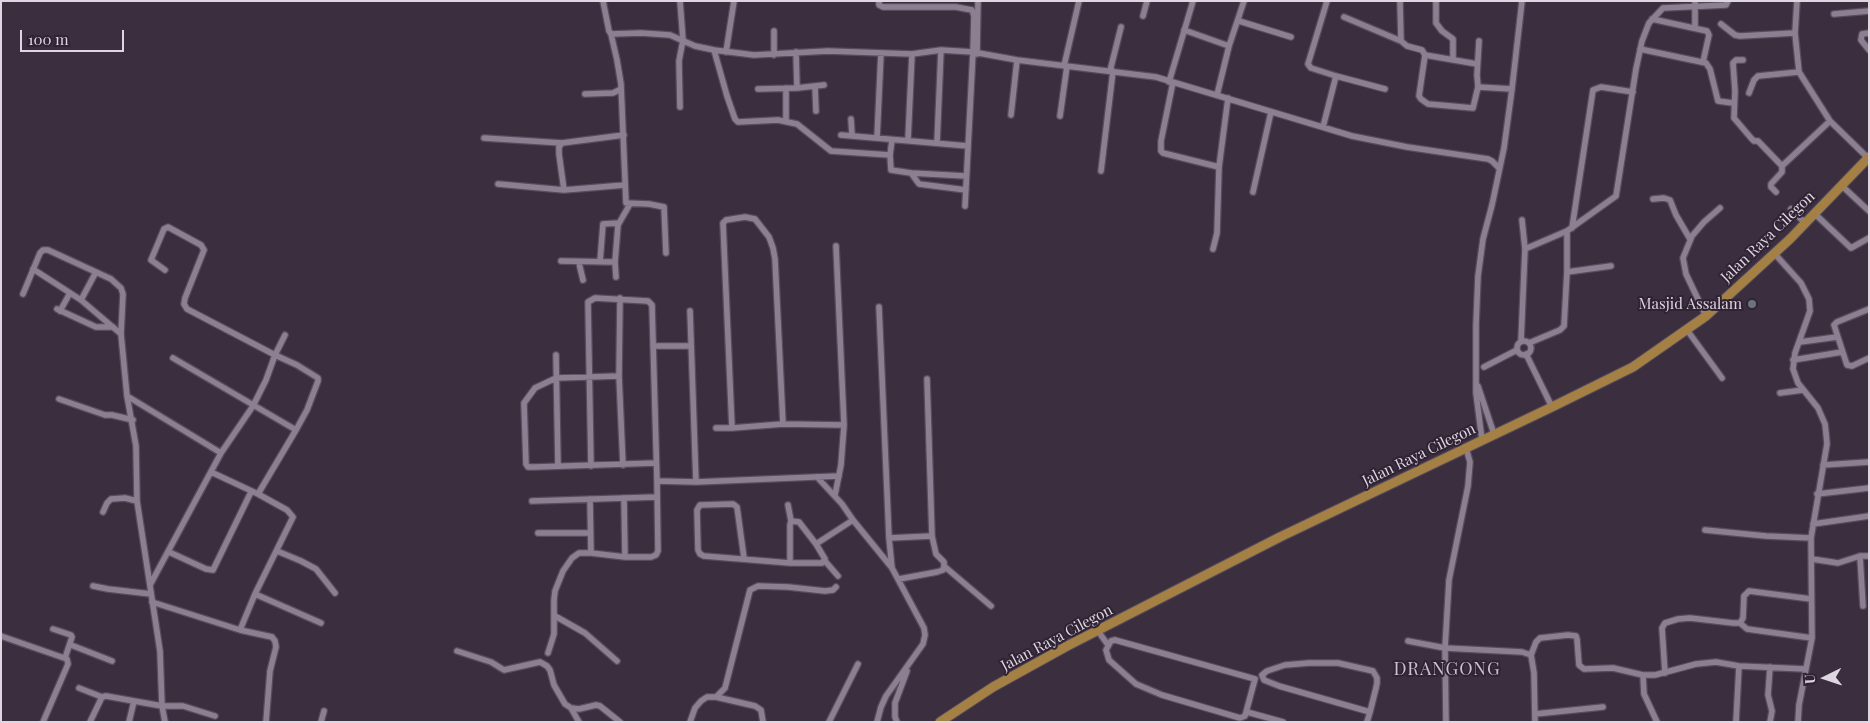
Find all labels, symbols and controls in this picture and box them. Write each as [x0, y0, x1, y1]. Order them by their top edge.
scale bar [22, 20, 126, 52]
text: 100 m [28, 29, 69, 49]
street label: Jalan Raya Cilegon [1717, 188, 1819, 286]
place label: Masjid Assalam [1639, 295, 1742, 313]
marker: Masjid Assalam [1746, 298, 1758, 310]
street label: Jalan Raya Cilegon [1359, 420, 1479, 490]
street label: Jalan Raya Cilegon [998, 601, 1116, 675]
north arrow [1800, 653, 1850, 703]
district label: DRANGONG [1392, 658, 1502, 680]
text: U [1800, 674, 1819, 685]

